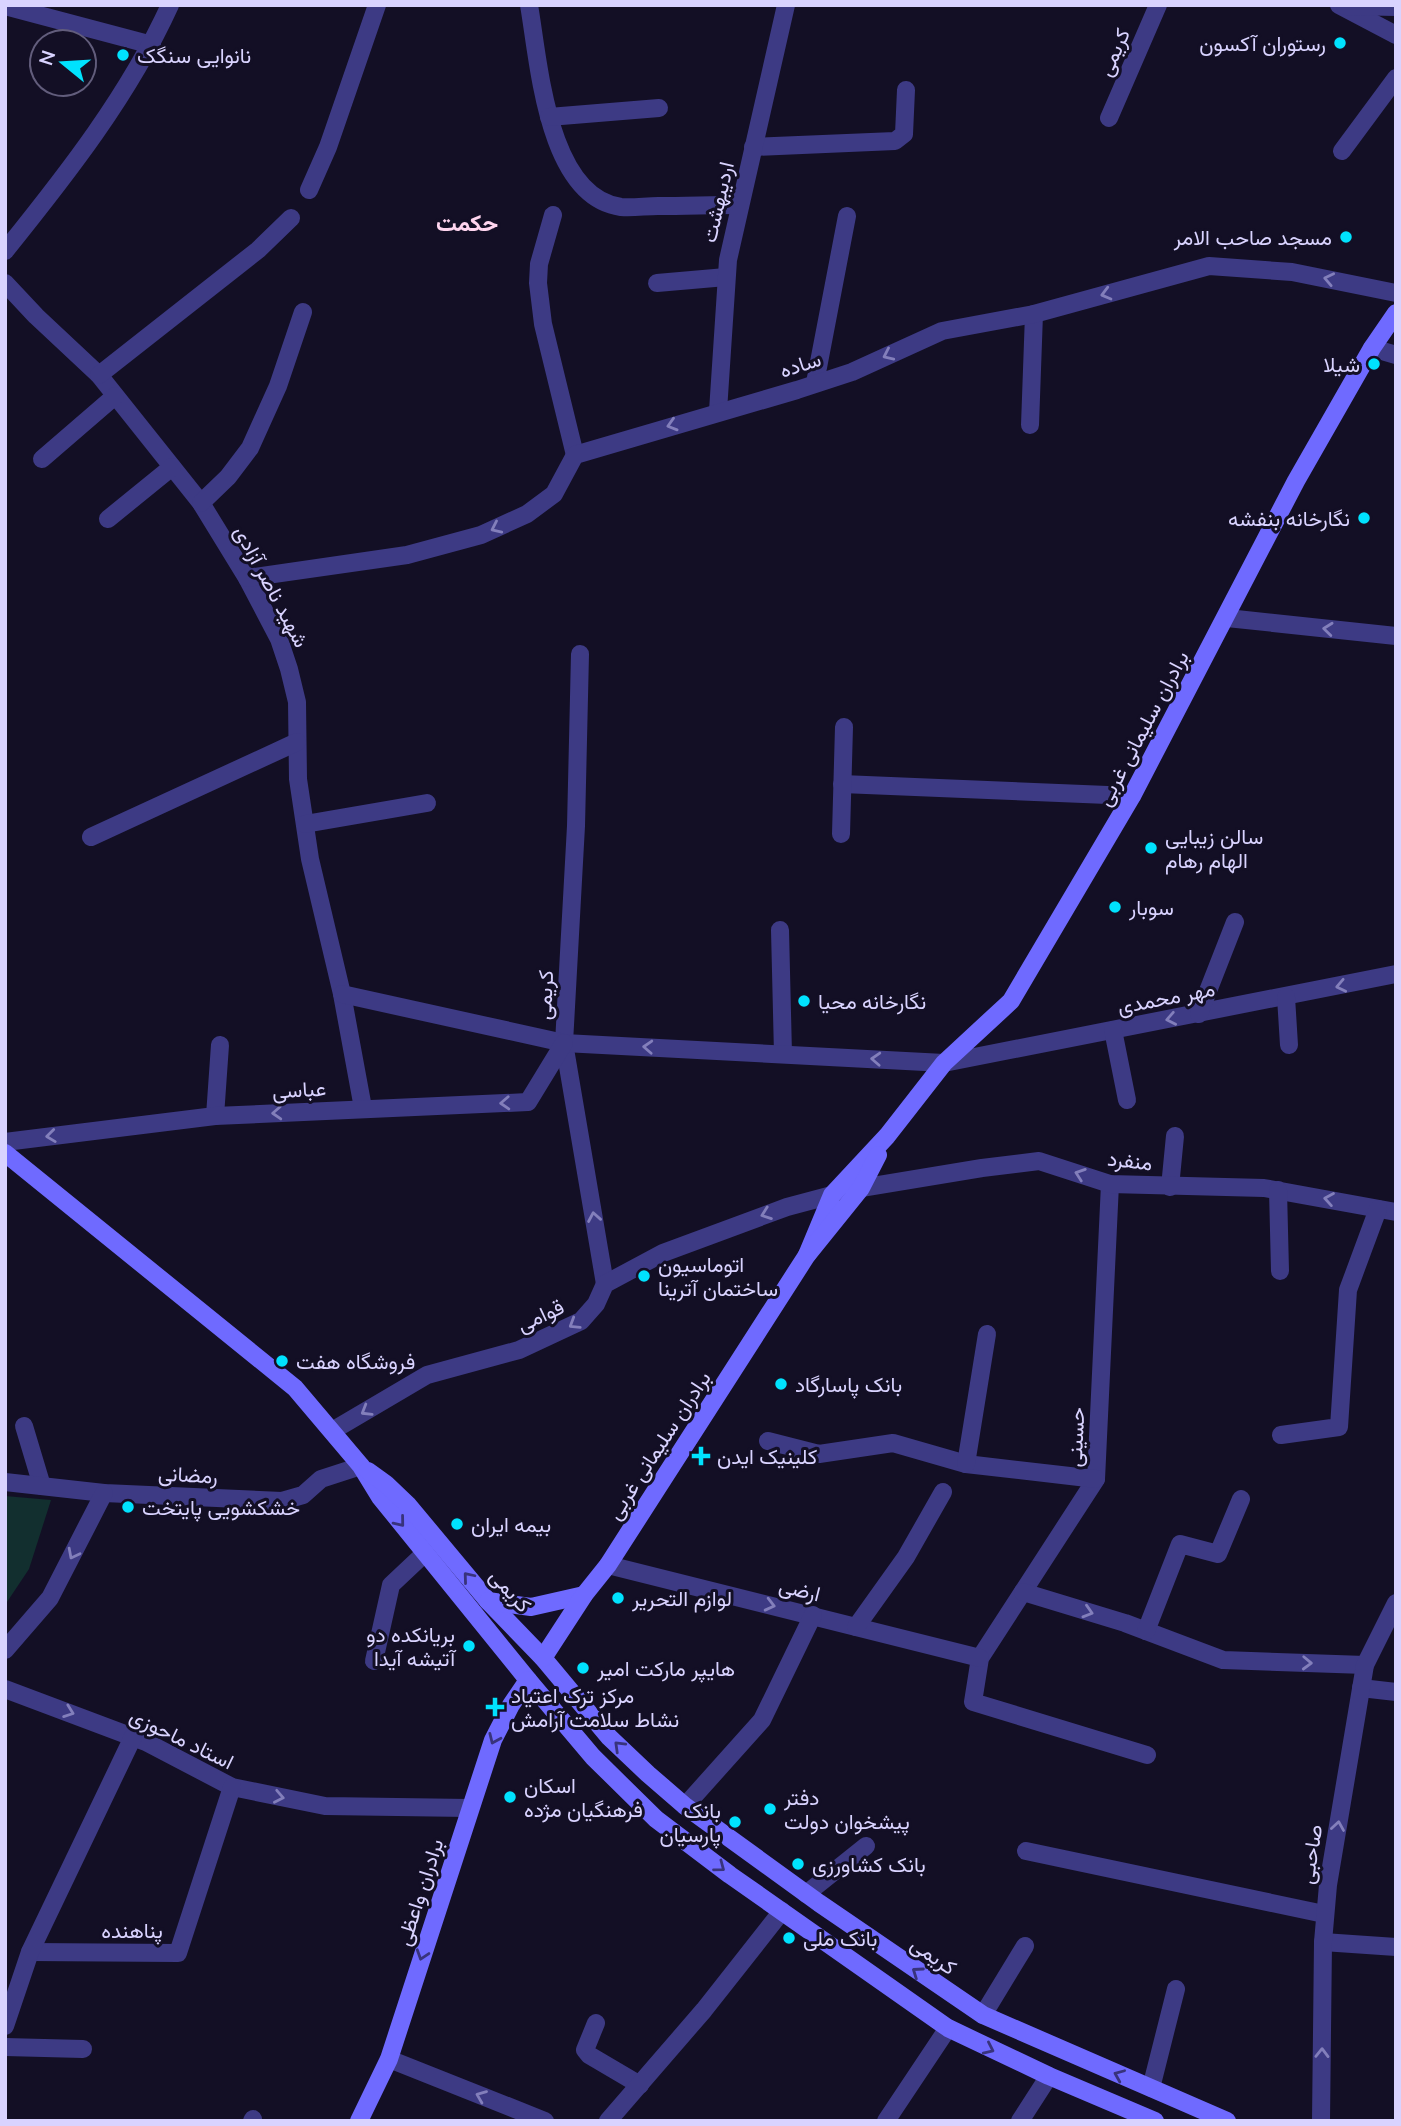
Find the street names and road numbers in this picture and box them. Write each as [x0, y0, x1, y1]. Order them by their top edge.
street label: کریمی [1091, 24, 1136, 81]
street label: اردیبهشت [695, 159, 740, 245]
street label: ساده [776, 345, 824, 383]
street label: شهید ناصر آزادی [228, 521, 315, 652]
street label: برادران سلیمانی غربی [1090, 646, 1195, 810]
street label: کریمی [530, 969, 559, 1021]
street label: مهر محمدی [1115, 975, 1217, 1020]
street label: عباسی [271, 1075, 327, 1103]
street label: منفرد [1106, 1145, 1154, 1176]
street label: قوامی [512, 1293, 568, 1338]
street label: برادران سلیمانی غربی [600, 1366, 717, 1525]
street label: حسینی [1060, 1406, 1090, 1468]
street label: رمضانی [157, 1459, 219, 1490]
street label: کریمی [484, 1563, 537, 1618]
street label: ارضی [776, 1571, 823, 1608]
street label: استاد ماحوزی [125, 1702, 238, 1775]
street label: صاحبی [1292, 1822, 1328, 1886]
street label: برادران واعظی [389, 1835, 449, 1949]
street label: پناهنده [101, 1917, 163, 1945]
street label: کریمی [906, 1930, 962, 1981]

